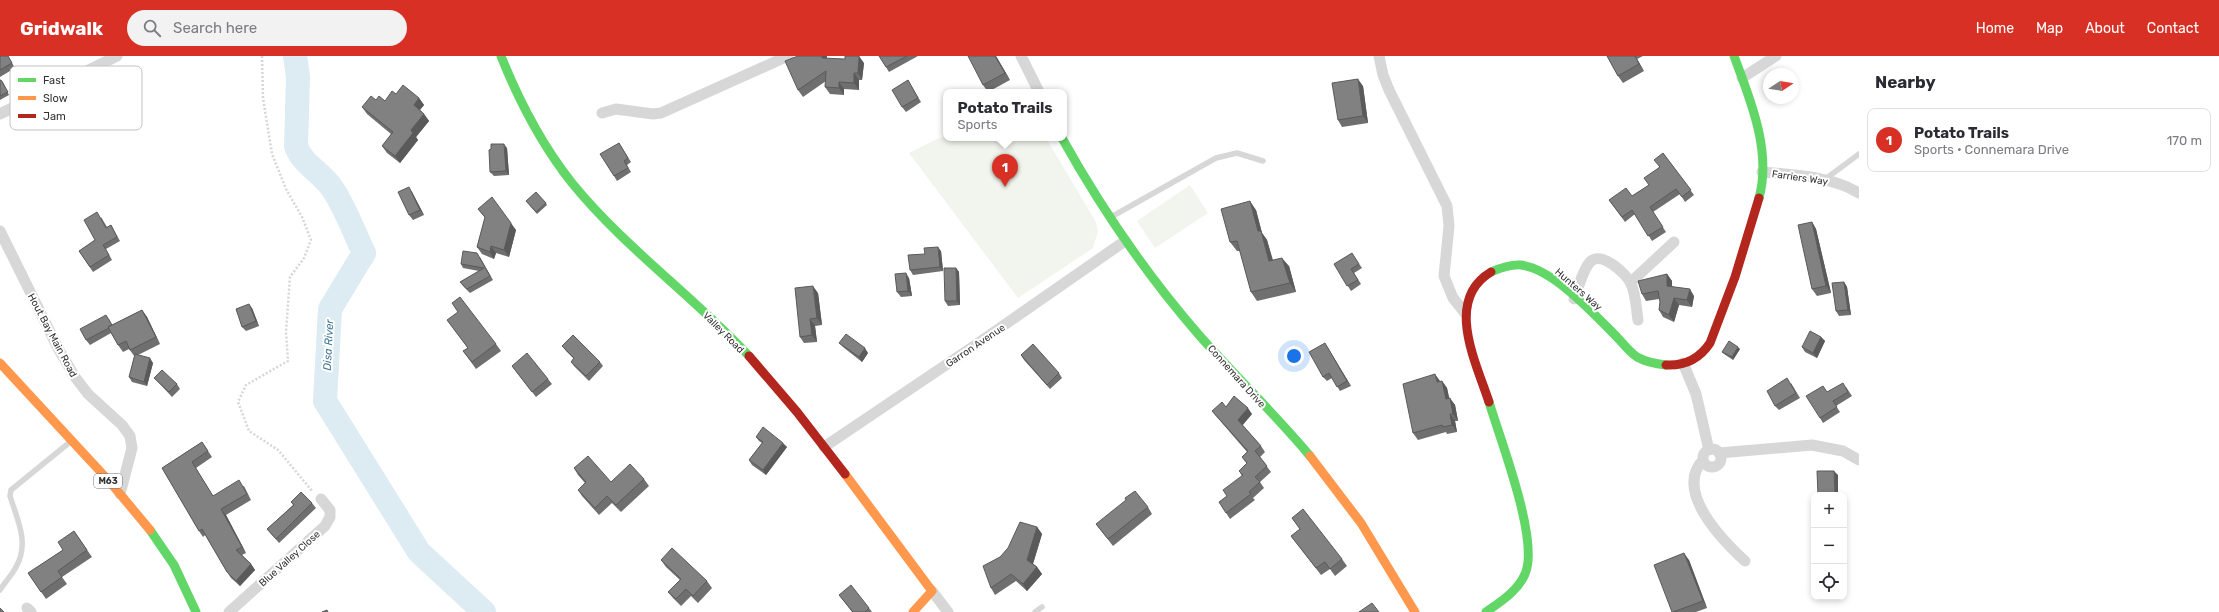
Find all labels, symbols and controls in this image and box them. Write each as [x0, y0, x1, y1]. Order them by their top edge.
search box [127, 10, 407, 46]
text: Gridwalk [20, 17, 103, 40]
icon: search [141, 17, 163, 39]
text: Search here [173, 19, 257, 37]
text: Home [1976, 20, 2014, 37]
text: Map [2036, 20, 2063, 37]
text: About [2085, 20, 2125, 37]
text: Contact [2147, 20, 2199, 37]
legend [10, 66, 142, 130]
north arrow [1763, 68, 1799, 104]
text: Nearby [1875, 72, 1936, 92]
text: Fast [43, 74, 66, 87]
popup [943, 89, 1067, 141]
text: Slow [43, 92, 68, 105]
text: Potato Trails [957, 99, 1053, 117]
text: Jam [43, 110, 66, 123]
text: Sports [957, 117, 997, 132]
text: Potato Trails [1914, 124, 2009, 142]
text: 1 [1886, 133, 1892, 148]
text: 170 m [2167, 133, 2202, 148]
text: Sports · Connemara Drive [1914, 142, 2069, 157]
pin: 1 [992, 154, 1018, 187]
street label: Farriers Way [1771, 168, 1829, 188]
street label: Hunters Way [1552, 266, 1605, 314]
street label: Hout Bay Main Road [25, 292, 79, 379]
street label: Valley Road [700, 310, 746, 356]
water label: Disa River [321, 318, 336, 371]
street label: Garron Avenue [944, 321, 1008, 370]
street label: Connemara Drive [1205, 343, 1268, 411]
your location [1284, 346, 1304, 366]
road number: M63 [94, 474, 122, 488]
map controls [1811, 492, 1847, 600]
button: + [1811, 492, 1847, 528]
street label: Blue Valley Close [257, 528, 323, 589]
button: − [1811, 528, 1847, 564]
button: locate [1811, 564, 1847, 600]

